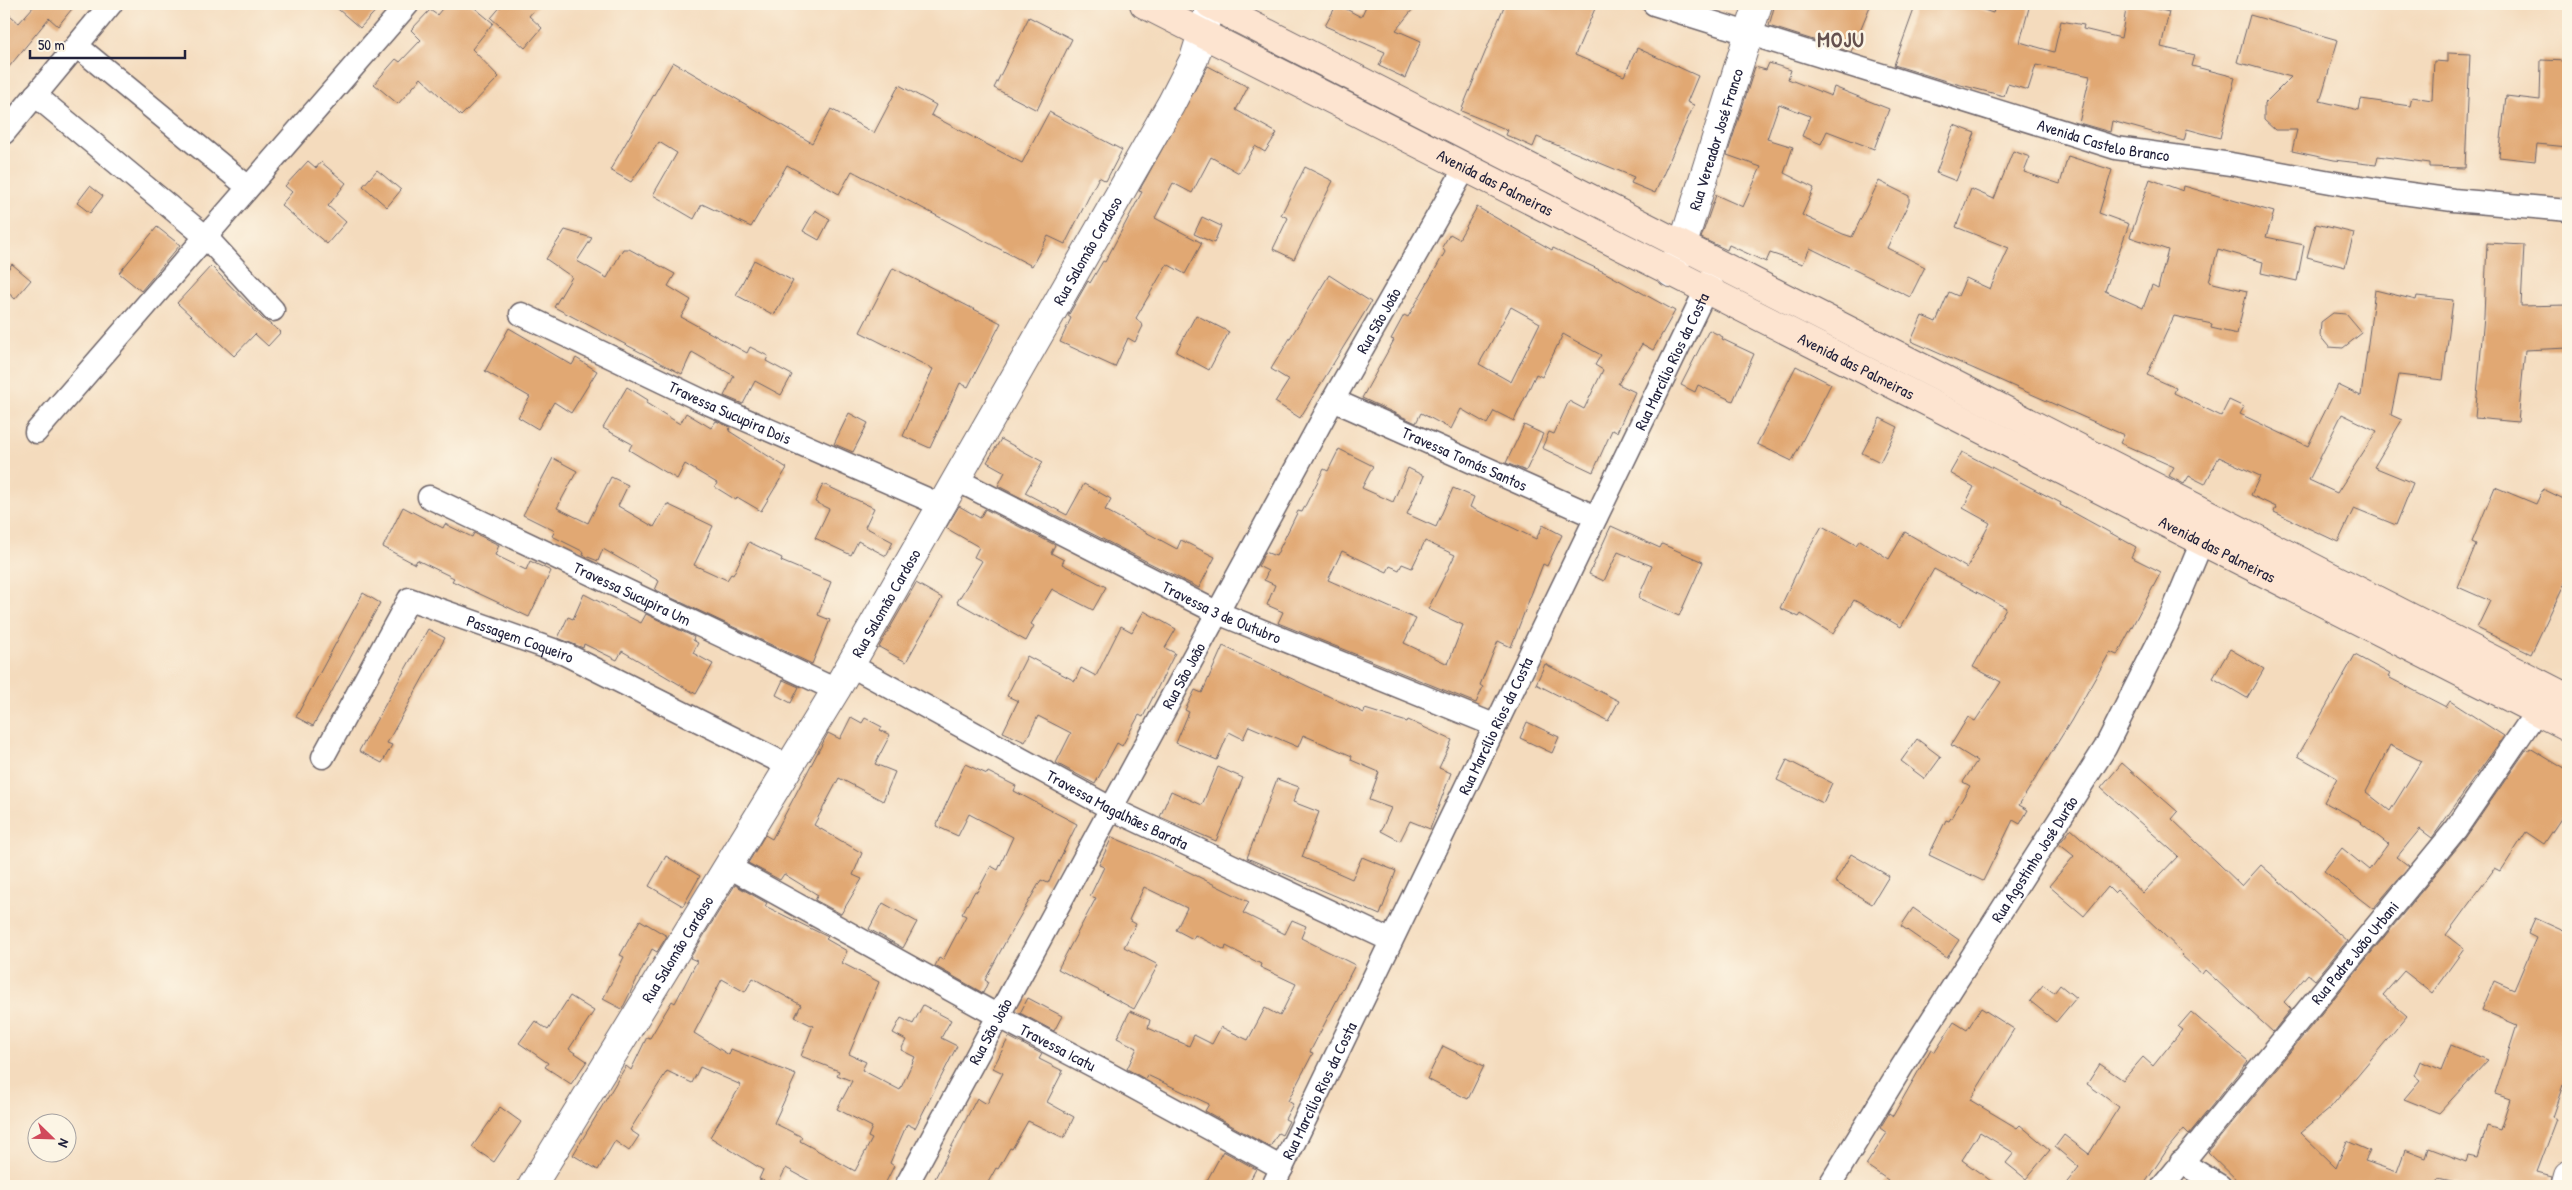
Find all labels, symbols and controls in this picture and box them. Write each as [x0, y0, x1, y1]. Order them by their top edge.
district label: MOJU [1817, 25, 1865, 54]
scale bar [30, 28, 185, 60]
text: 50 m [38, 34, 65, 55]
street label: Rua Vereador José Franco [1683, 65, 1748, 213]
street label: Avenida Castelo Branco [2035, 113, 2171, 166]
street label: Avenida das Palmeiras [1433, 144, 1557, 221]
street label: Rua Salomão Cardoso [1047, 192, 1127, 309]
street label: Rua São João [1351, 283, 1406, 357]
street label: Rua Marcílio Rios da Costa [1629, 289, 1714, 434]
street label: Avenida das Palmeiras [1794, 327, 1918, 404]
street label: Travessa Sucupira Dois [665, 375, 795, 449]
street label: Travessa Tomás Santos [1398, 421, 1531, 496]
street label: Avenida das Palmeiras [2156, 510, 2279, 588]
street label: Rua Salomão Cardoso [846, 544, 926, 661]
street label: Travessa Sucupira Um [570, 556, 695, 631]
street label: Travessa 3 de Outubro [1158, 575, 1285, 649]
street label: Passagem Coqueiro [464, 609, 578, 668]
street label: Rua São João [1156, 638, 1211, 713]
street label: Rua Marcílio Rios da Costa [1453, 654, 1538, 798]
street label: Travessa Magalhães Barata [1043, 764, 1192, 854]
street label: Rua Agostinho José Durão [1986, 791, 2083, 927]
street label: Rua Salomão Cardoso [636, 891, 719, 1007]
street label: Rua Padre João Urbani [2306, 896, 2404, 1009]
street label: Rua São João [963, 994, 1017, 1068]
street label: Travessa Icatu [1016, 1018, 1100, 1077]
street label: Rua Marcílio Rios da Costa [1277, 1018, 1362, 1163]
north arrow [28, 1112, 78, 1162]
text: N [54, 1136, 75, 1151]

